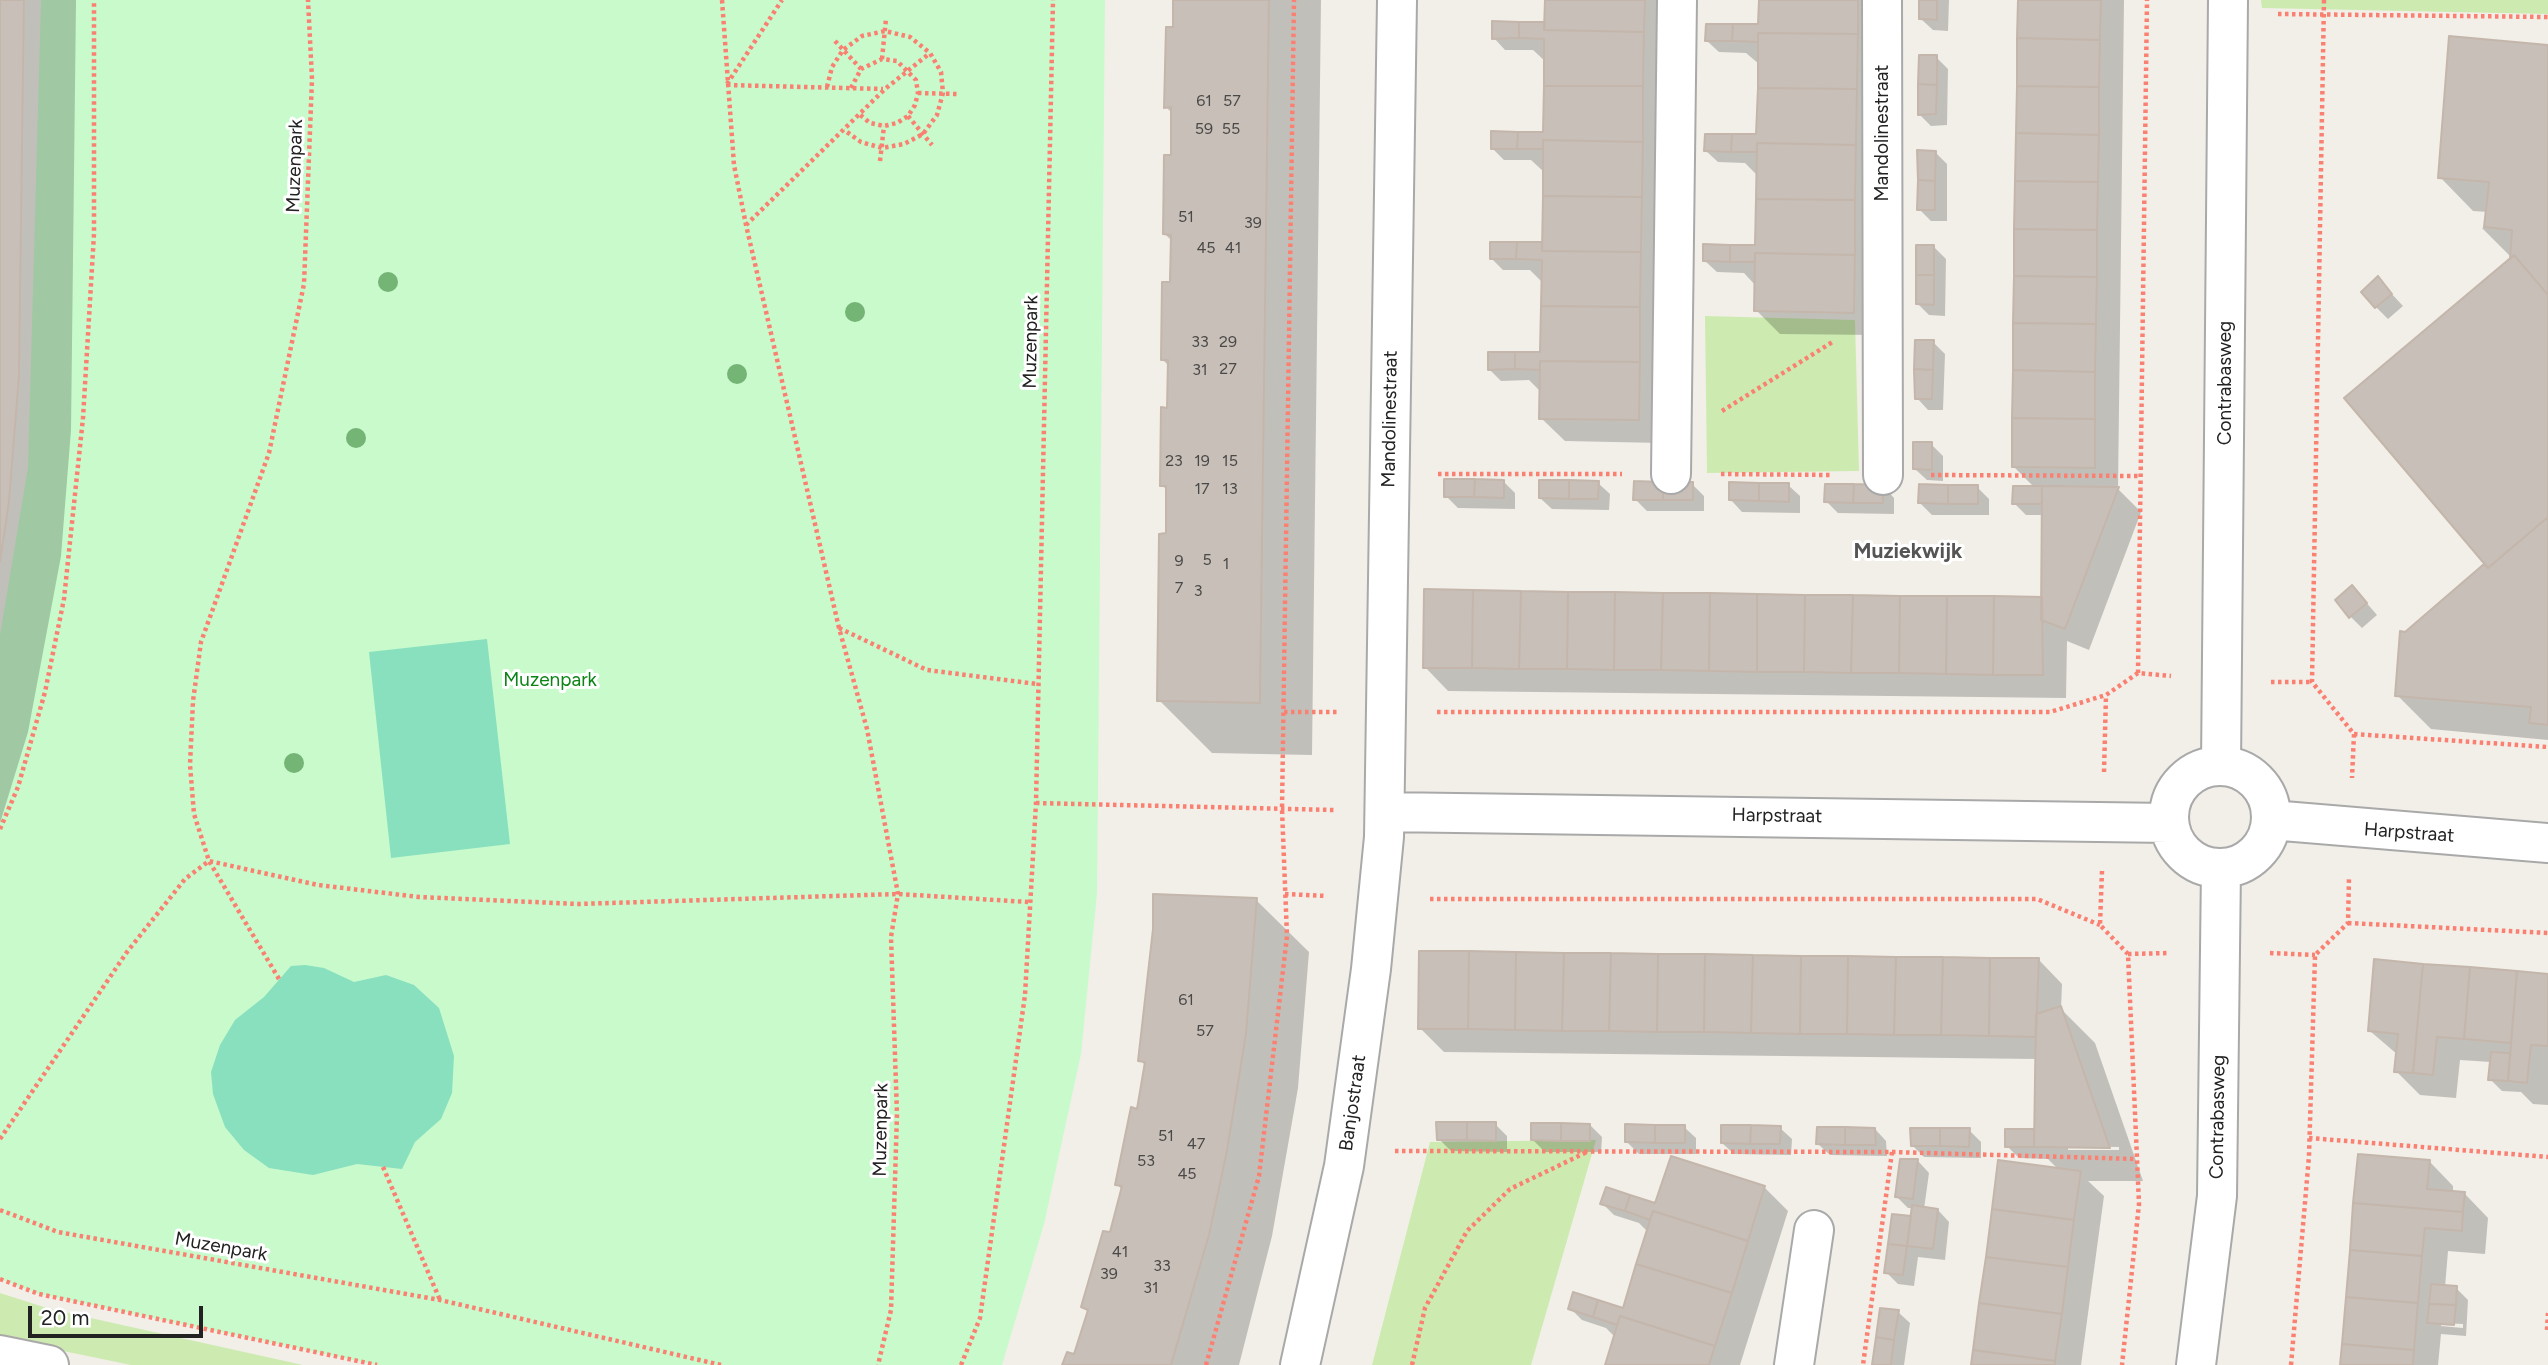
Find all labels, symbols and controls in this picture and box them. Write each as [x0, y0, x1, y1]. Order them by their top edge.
street label: Mandolinestraat [1871, 64, 1893, 202]
house number: 61 [1196, 91, 1212, 111]
house number: 57 [1223, 91, 1241, 111]
street label: Muzenpark [282, 119, 308, 213]
house number: 59 [1195, 119, 1213, 139]
house number: 55 [1222, 119, 1240, 139]
house number: 51 [1178, 207, 1194, 227]
house number: 39 [1244, 213, 1262, 233]
house number: 45 [1196, 238, 1216, 258]
house number: 41 [1225, 238, 1241, 258]
street label: Muzenpark [1019, 295, 1043, 389]
street label: Contrabasweg [2214, 321, 2236, 445]
house number: 33 [1191, 332, 1209, 352]
house number: 29 [1219, 332, 1237, 352]
street label: Mandolinestraat [1377, 350, 1403, 488]
house number: 27 [1219, 359, 1237, 379]
house number: 31 [1192, 360, 1208, 380]
house number: 23 [1165, 451, 1183, 471]
house number: 19 [1194, 451, 1210, 471]
house number: 15 [1222, 451, 1238, 471]
house number: 17 [1194, 479, 1210, 499]
house number: 13 [1222, 479, 1238, 499]
district label: Muziekwijk [1854, 539, 1962, 565]
house number: 5 [1202, 550, 1212, 570]
house number: 9 [1174, 551, 1184, 571]
house number: 1 [1223, 554, 1229, 574]
house number: 7 [1175, 578, 1183, 598]
house number: 3 [1194, 581, 1202, 601]
park label: Muzenpark [503, 669, 597, 691]
street label: Harpstraat [1731, 804, 1823, 828]
street label: Harpstraat [2363, 818, 2455, 848]
house number: 61 [1178, 990, 1194, 1010]
house number: 57 [1196, 1021, 1214, 1041]
street label: Banjostraat [1335, 1053, 1371, 1153]
street label: Contrabasweg [2206, 1055, 2230, 1179]
street label: Muzenpark [869, 1083, 893, 1177]
house number: 51 [1158, 1126, 1174, 1146]
house number: 47 [1187, 1134, 1205, 1154]
house number: 53 [1137, 1151, 1155, 1171]
house number: 45 [1177, 1164, 1197, 1184]
street label: Muzenpark [173, 1228, 269, 1266]
house number: 41 [1112, 1242, 1128, 1262]
house number: 33 [1153, 1256, 1171, 1276]
house number: 39 [1100, 1264, 1118, 1284]
house number: 31 [1143, 1278, 1159, 1298]
scale bar [32, 1292, 206, 1336]
text: 20 m [41, 1305, 89, 1330]

